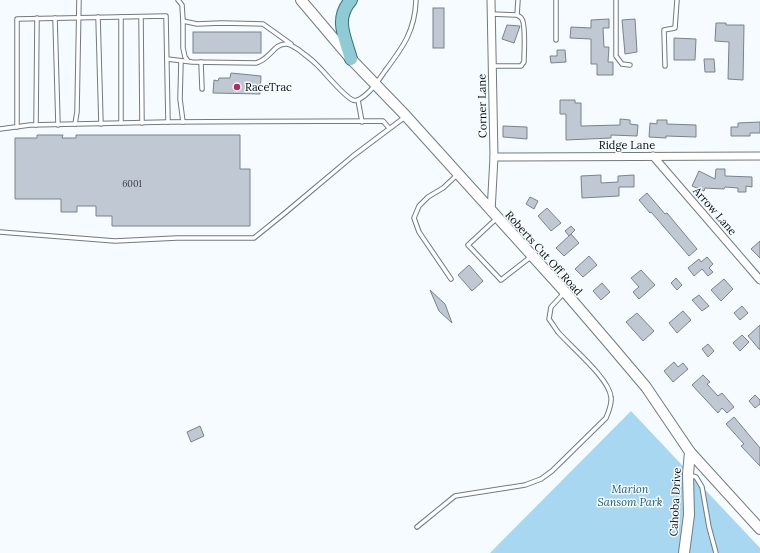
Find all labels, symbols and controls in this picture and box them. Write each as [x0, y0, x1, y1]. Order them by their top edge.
street label: Corner Lane [474, 74, 490, 138]
place label: RaceTrac [245, 80, 292, 94]
marker: RaceTrac [232, 82, 242, 92]
street label: Ridge Lane [599, 138, 655, 152]
house number: 6001 [122, 178, 142, 189]
street label: Arrow Lane [690, 183, 740, 238]
street label: Roberts Cut Off Road [502, 208, 586, 298]
street label: Cahoba Drive [666, 467, 684, 537]
park label: Marion Sansom Park [597, 482, 663, 509]

